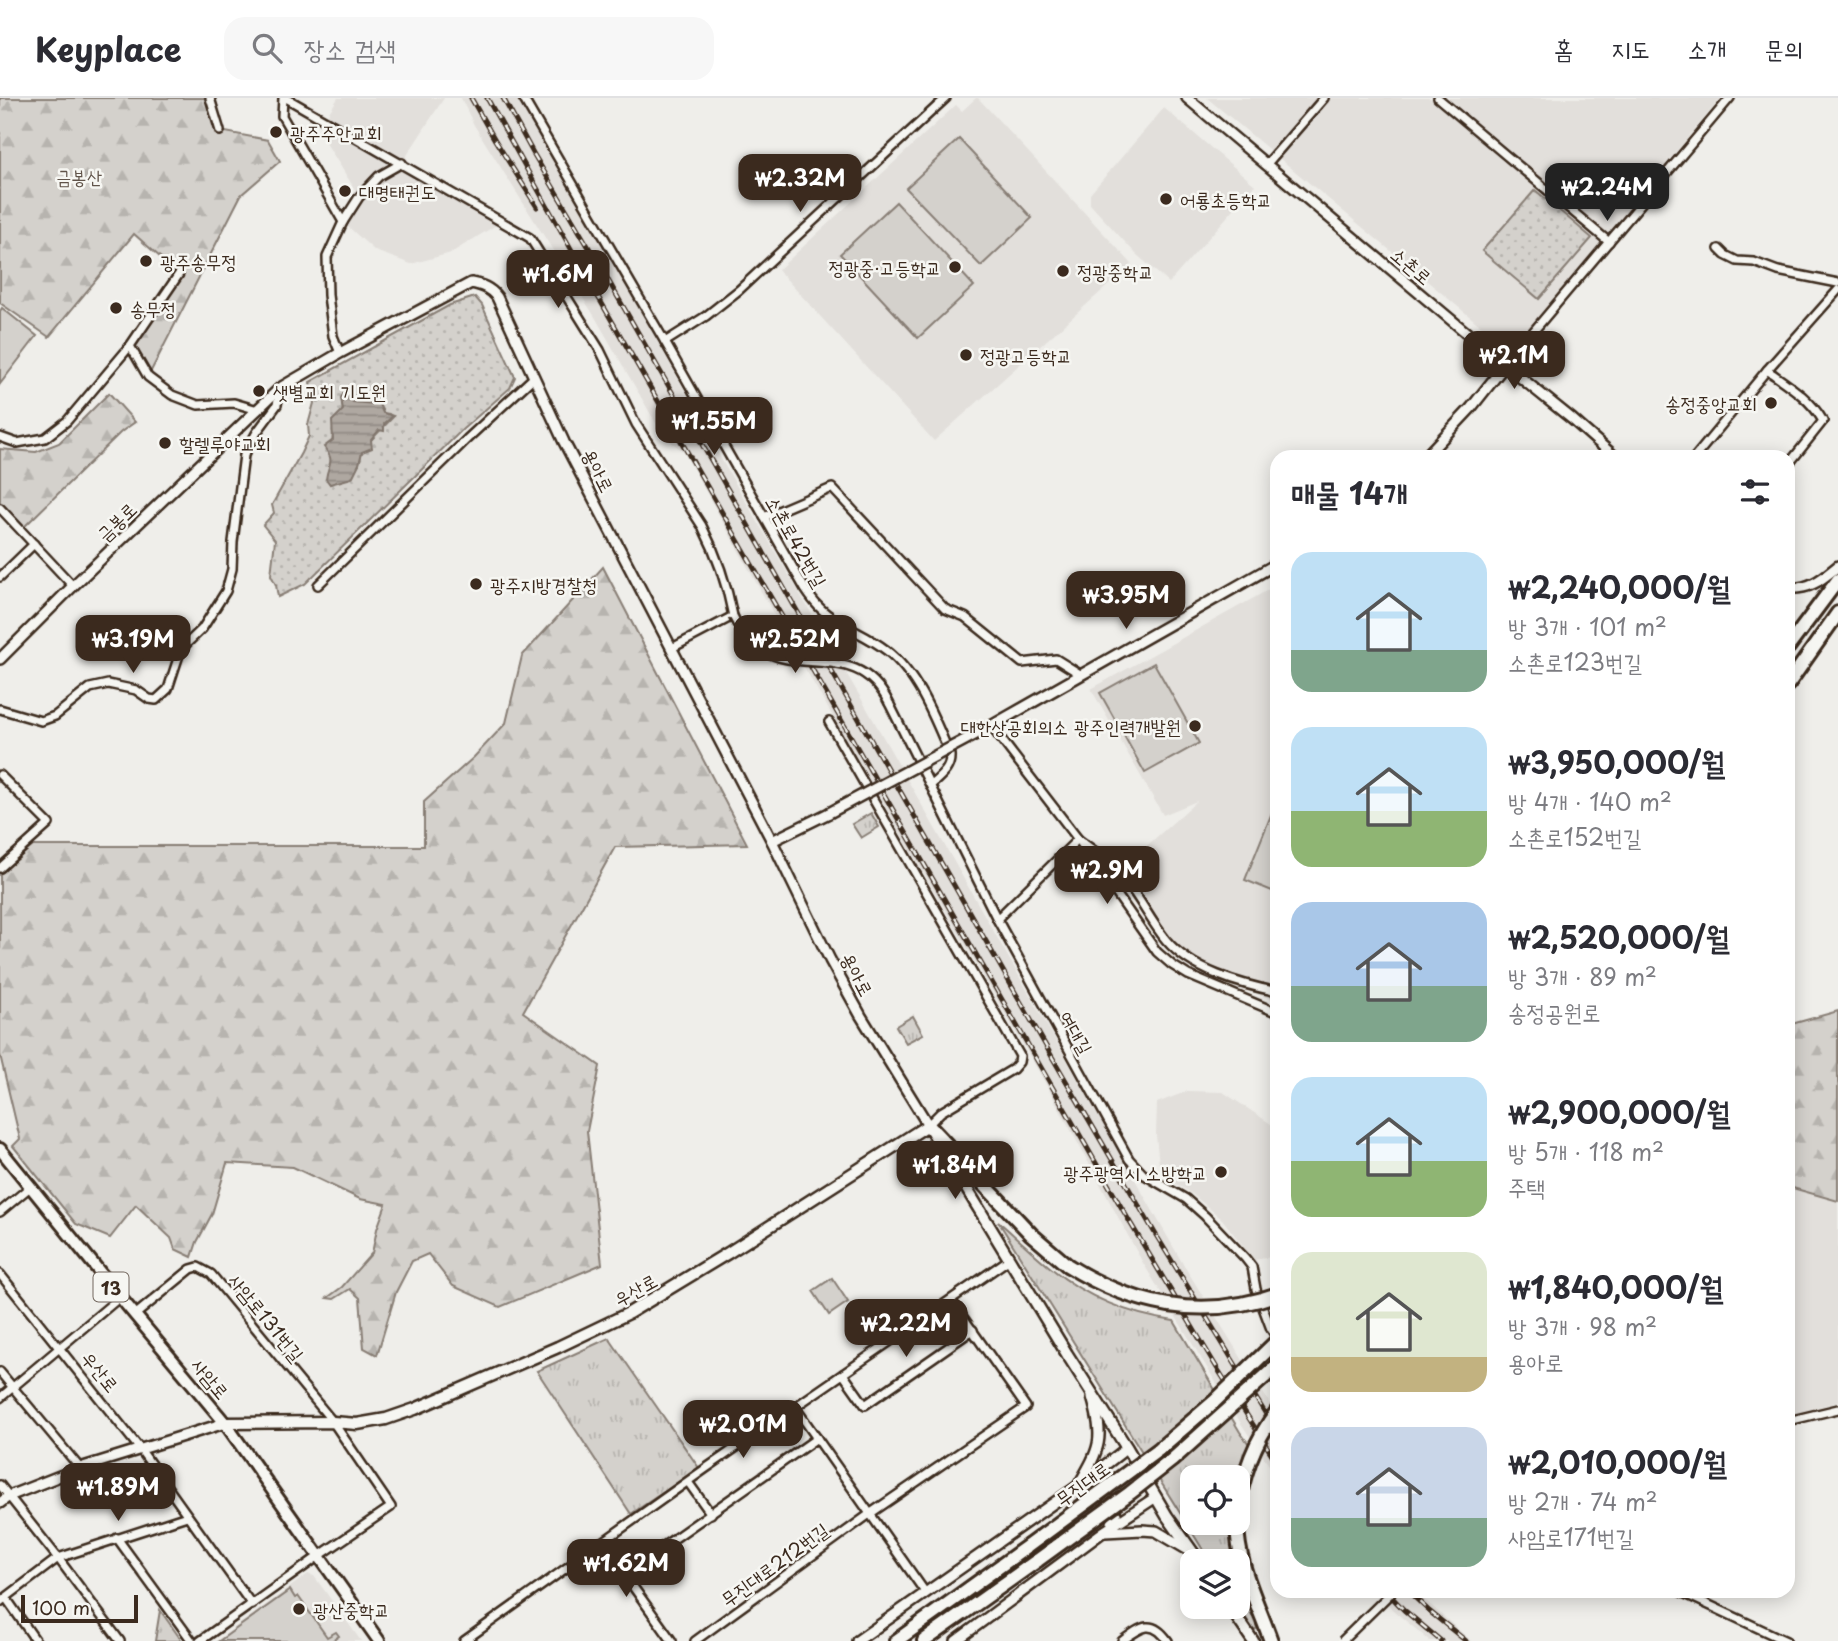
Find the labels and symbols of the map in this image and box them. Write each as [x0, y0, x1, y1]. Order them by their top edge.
place label: 광주주안교회 [290, 118, 382, 146]
marker: 광주주안교회 [268, 124, 284, 140]
pin: ₩2.32M [743, 155, 857, 214]
park label: 금봉산 [56, 162, 102, 190]
pin: ₩2.24M [1550, 164, 1664, 223]
place label: 대명태권도 [359, 177, 435, 205]
marker: 대명태권도 [337, 183, 353, 199]
place label: 어룡초등학교 [1180, 185, 1272, 213]
marker: 어룡초등학교 [1158, 191, 1174, 207]
street label: 소촌로 [1385, 240, 1439, 290]
place label: 광주송무정 [160, 247, 236, 275]
pin: ₩1.6M [509, 250, 607, 310]
marker: 광주송무정 [138, 253, 154, 269]
place label: 정광중·고등학교 [829, 253, 941, 281]
place label: 정광중학교 [1077, 257, 1153, 285]
marker: 정광중·고등학교 [947, 259, 963, 275]
marker: 정광중학교 [1055, 263, 1071, 279]
place label: 송무정 [130, 294, 176, 322]
marker: 송무정 [108, 300, 124, 316]
pin: ₩2.1M [1465, 331, 1563, 391]
place label: 정광고등학교 [980, 341, 1072, 369]
marker: 정광고등학교 [958, 347, 974, 363]
place label: 샛별교회 기도원 [273, 377, 386, 405]
marker: 샛별교회 기도원 [251, 383, 267, 399]
place label: 송정중앙교회 [1665, 389, 1757, 417]
marker: 송정중앙교회 [1763, 395, 1779, 411]
pin: ₩1.55M [657, 398, 771, 457]
place label: 할렐루야교회 [179, 429, 271, 457]
marker: 할렐루야교회 [157, 435, 173, 451]
street label: 용아로 [576, 443, 622, 497]
street label: 소촌로42번길 [759, 490, 835, 592]
street label: 금봉로 [90, 495, 142, 547]
place label: 광주지방경찰청 [490, 570, 597, 598]
pin: ₩3.95M [1069, 572, 1183, 631]
marker: 광주지방경찰청 [468, 576, 484, 592]
pin: ₩3.19M [76, 616, 190, 675]
pin: ₩2.52M [738, 616, 852, 675]
place label: 대한상공회의소 광주인력개발원 [961, 712, 1181, 740]
marker: 대한상공회의소 광주인력개발원 [1187, 718, 1203, 734]
pin: ₩2.9M [1058, 846, 1156, 906]
street label: 용아로 [835, 947, 881, 1001]
street label: 여대길 [1054, 1005, 1100, 1059]
pin: ₩1.84M [898, 1142, 1012, 1201]
place label: 광주광역시 소방학교 [1063, 1158, 1207, 1186]
marker: 광주광역시 소방학교 [1213, 1164, 1229, 1180]
street label: 우산로 [608, 1266, 662, 1312]
street label: 사암로131번길 [223, 1267, 311, 1367]
road number: 13 [94, 1272, 128, 1302]
pin: ₩2.22M [849, 1300, 963, 1359]
street label: 우산로 [76, 1344, 126, 1398]
street label: 사암로 [186, 1351, 236, 1405]
pin: ₩2.01M [686, 1400, 800, 1460]
street label: 무진대로 [1049, 1454, 1115, 1512]
pin: ₩1.89M [61, 1464, 175, 1523]
street label: 무진대로212번길 [714, 1515, 834, 1613]
pin: ₩1.62M [569, 1540, 683, 1599]
scale bar [21, 1592, 138, 1624]
place label: 광산중학교 [313, 1595, 389, 1623]
marker: 광산중학교 [291, 1601, 307, 1617]

